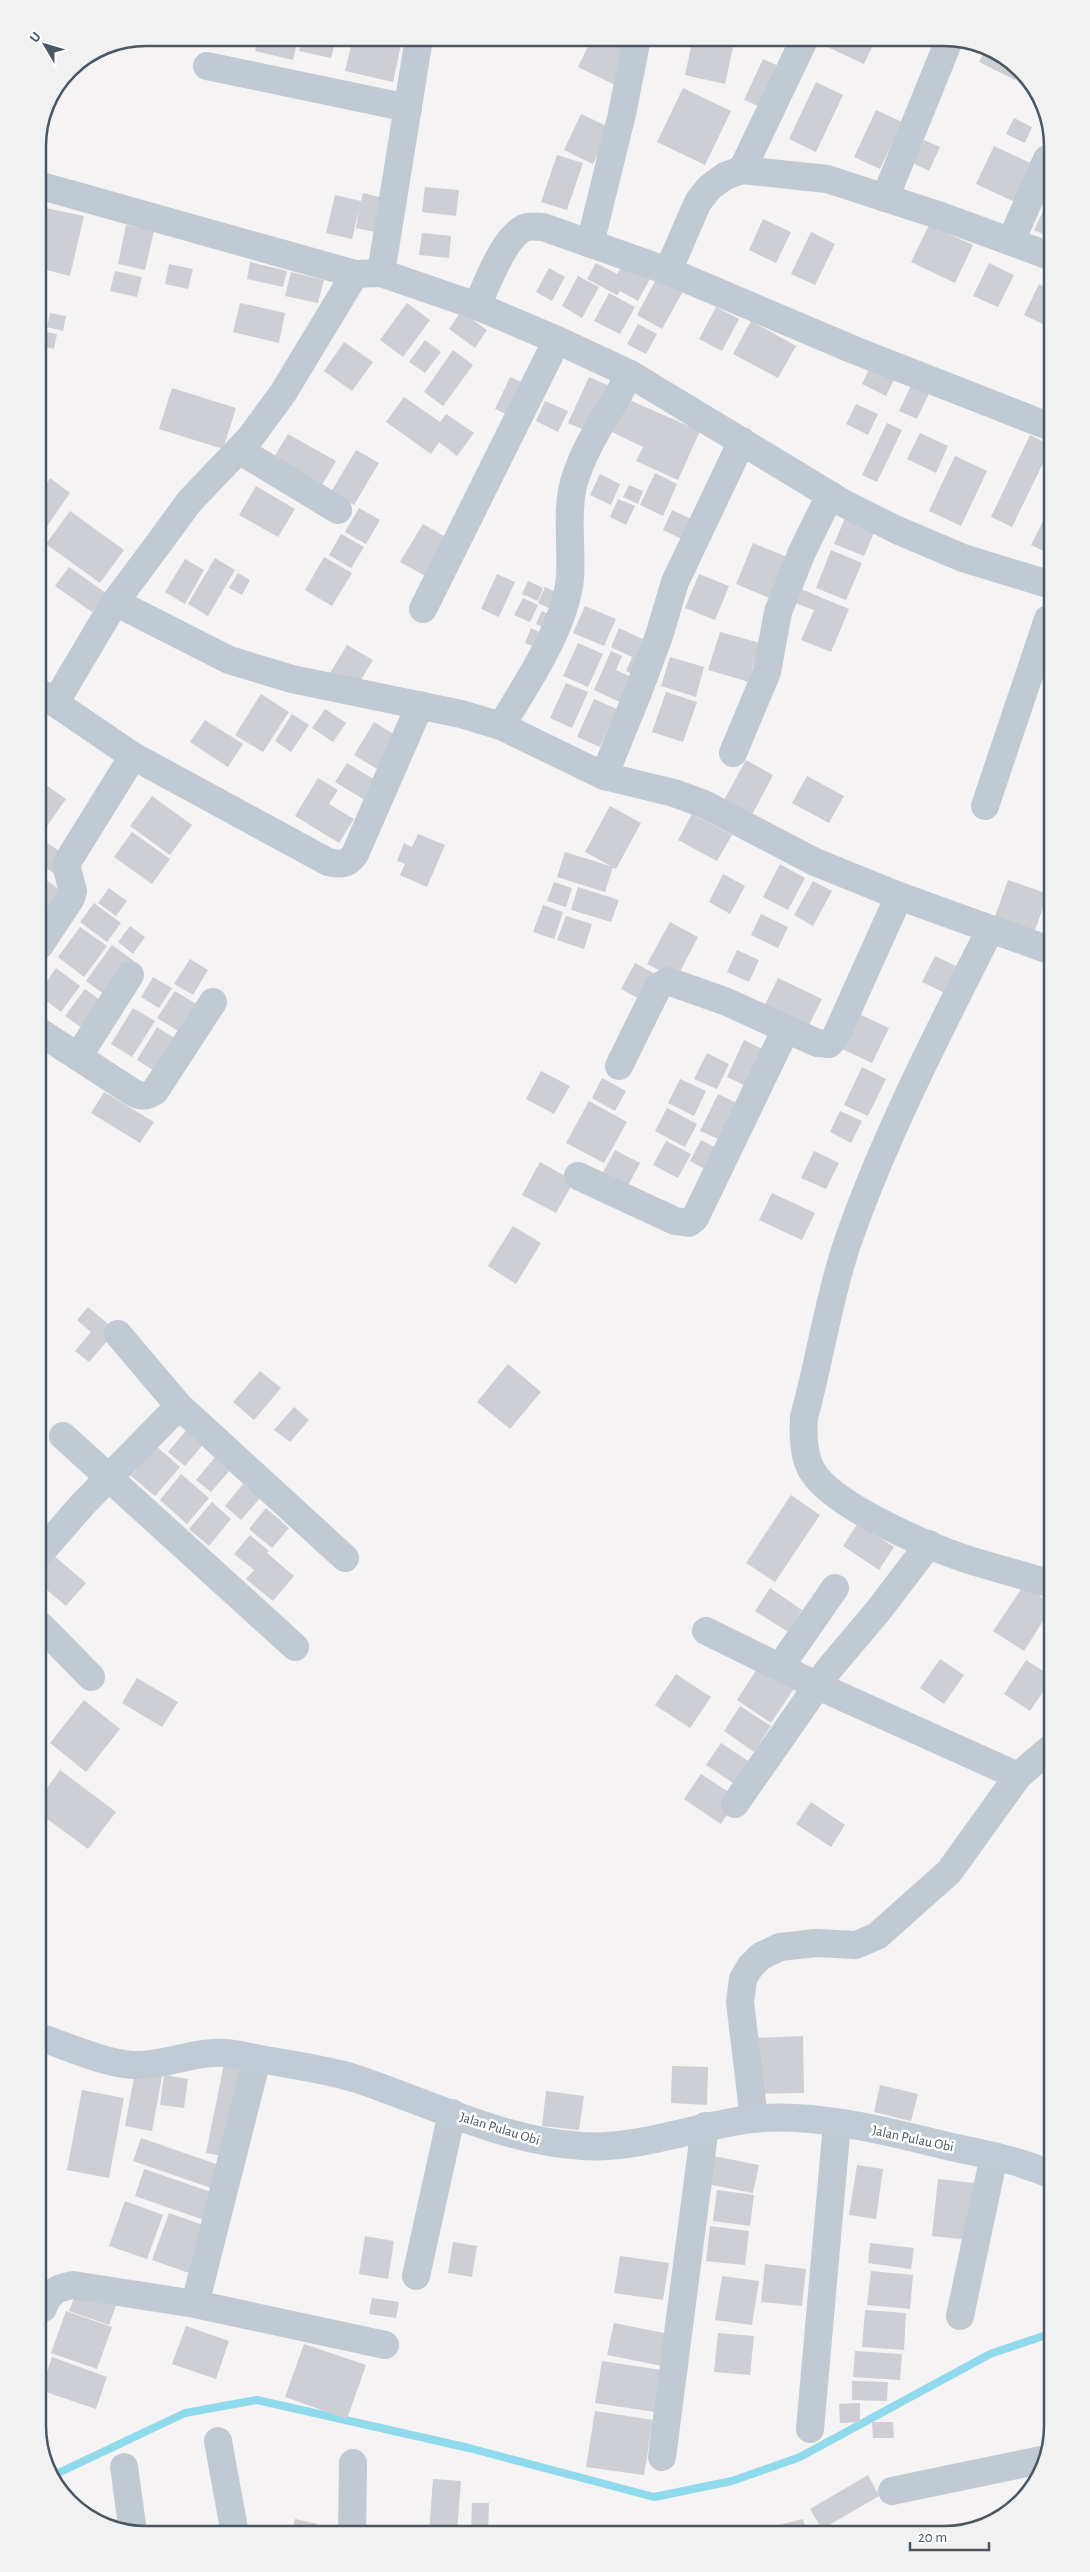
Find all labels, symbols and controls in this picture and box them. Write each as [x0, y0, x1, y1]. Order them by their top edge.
north arrow [20, 20, 70, 70]
text: U [27, 30, 44, 45]
street label: Jalan Pulau Obi [458, 2110, 541, 2148]
street label: Jalan Pulau Obi [871, 2124, 955, 2154]
scale bar [910, 2520, 989, 2552]
text: 20 m [918, 2530, 947, 2545]

